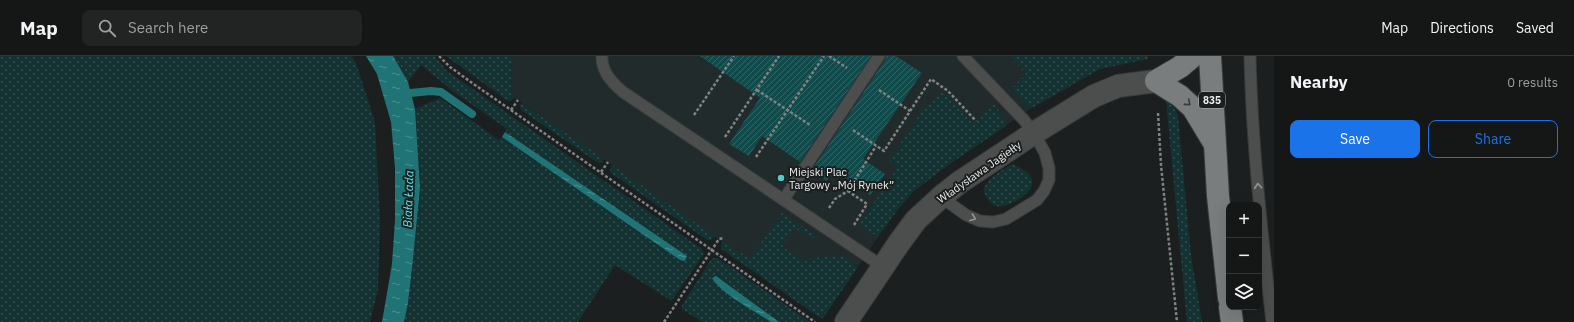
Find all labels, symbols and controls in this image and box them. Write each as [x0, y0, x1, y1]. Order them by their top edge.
search box [82, 10, 362, 46]
text: Map [20, 16, 58, 40]
icon: search [96, 17, 118, 39]
text: Search here [128, 18, 208, 37]
text: Map [1381, 19, 1408, 37]
text: Directions [1430, 19, 1494, 37]
text: Saved [1516, 19, 1554, 37]
text: Nearby [1290, 71, 1348, 93]
text: 0 results [1507, 74, 1558, 91]
road number: 835 [1199, 92, 1225, 108]
one-way arrow [1183, 99, 1191, 106]
button: Save [1290, 120, 1420, 158]
button: Share [1428, 120, 1558, 158]
street label: Władysława Jagiełły [934, 137, 1024, 206]
place label: Miejski Plac Targowy „Mój Rynek” [789, 165, 894, 192]
water label: Biała Łada [400, 170, 416, 228]
marker: Miejski Plac Targowy „Mój Rynek” [776, 173, 786, 183]
one-way arrow [1253, 183, 1262, 189]
map controls [1226, 202, 1262, 310]
button: + [1226, 202, 1262, 238]
one-way arrow [970, 214, 977, 222]
button: − [1226, 238, 1262, 274]
button: layers [1226, 274, 1262, 310]

